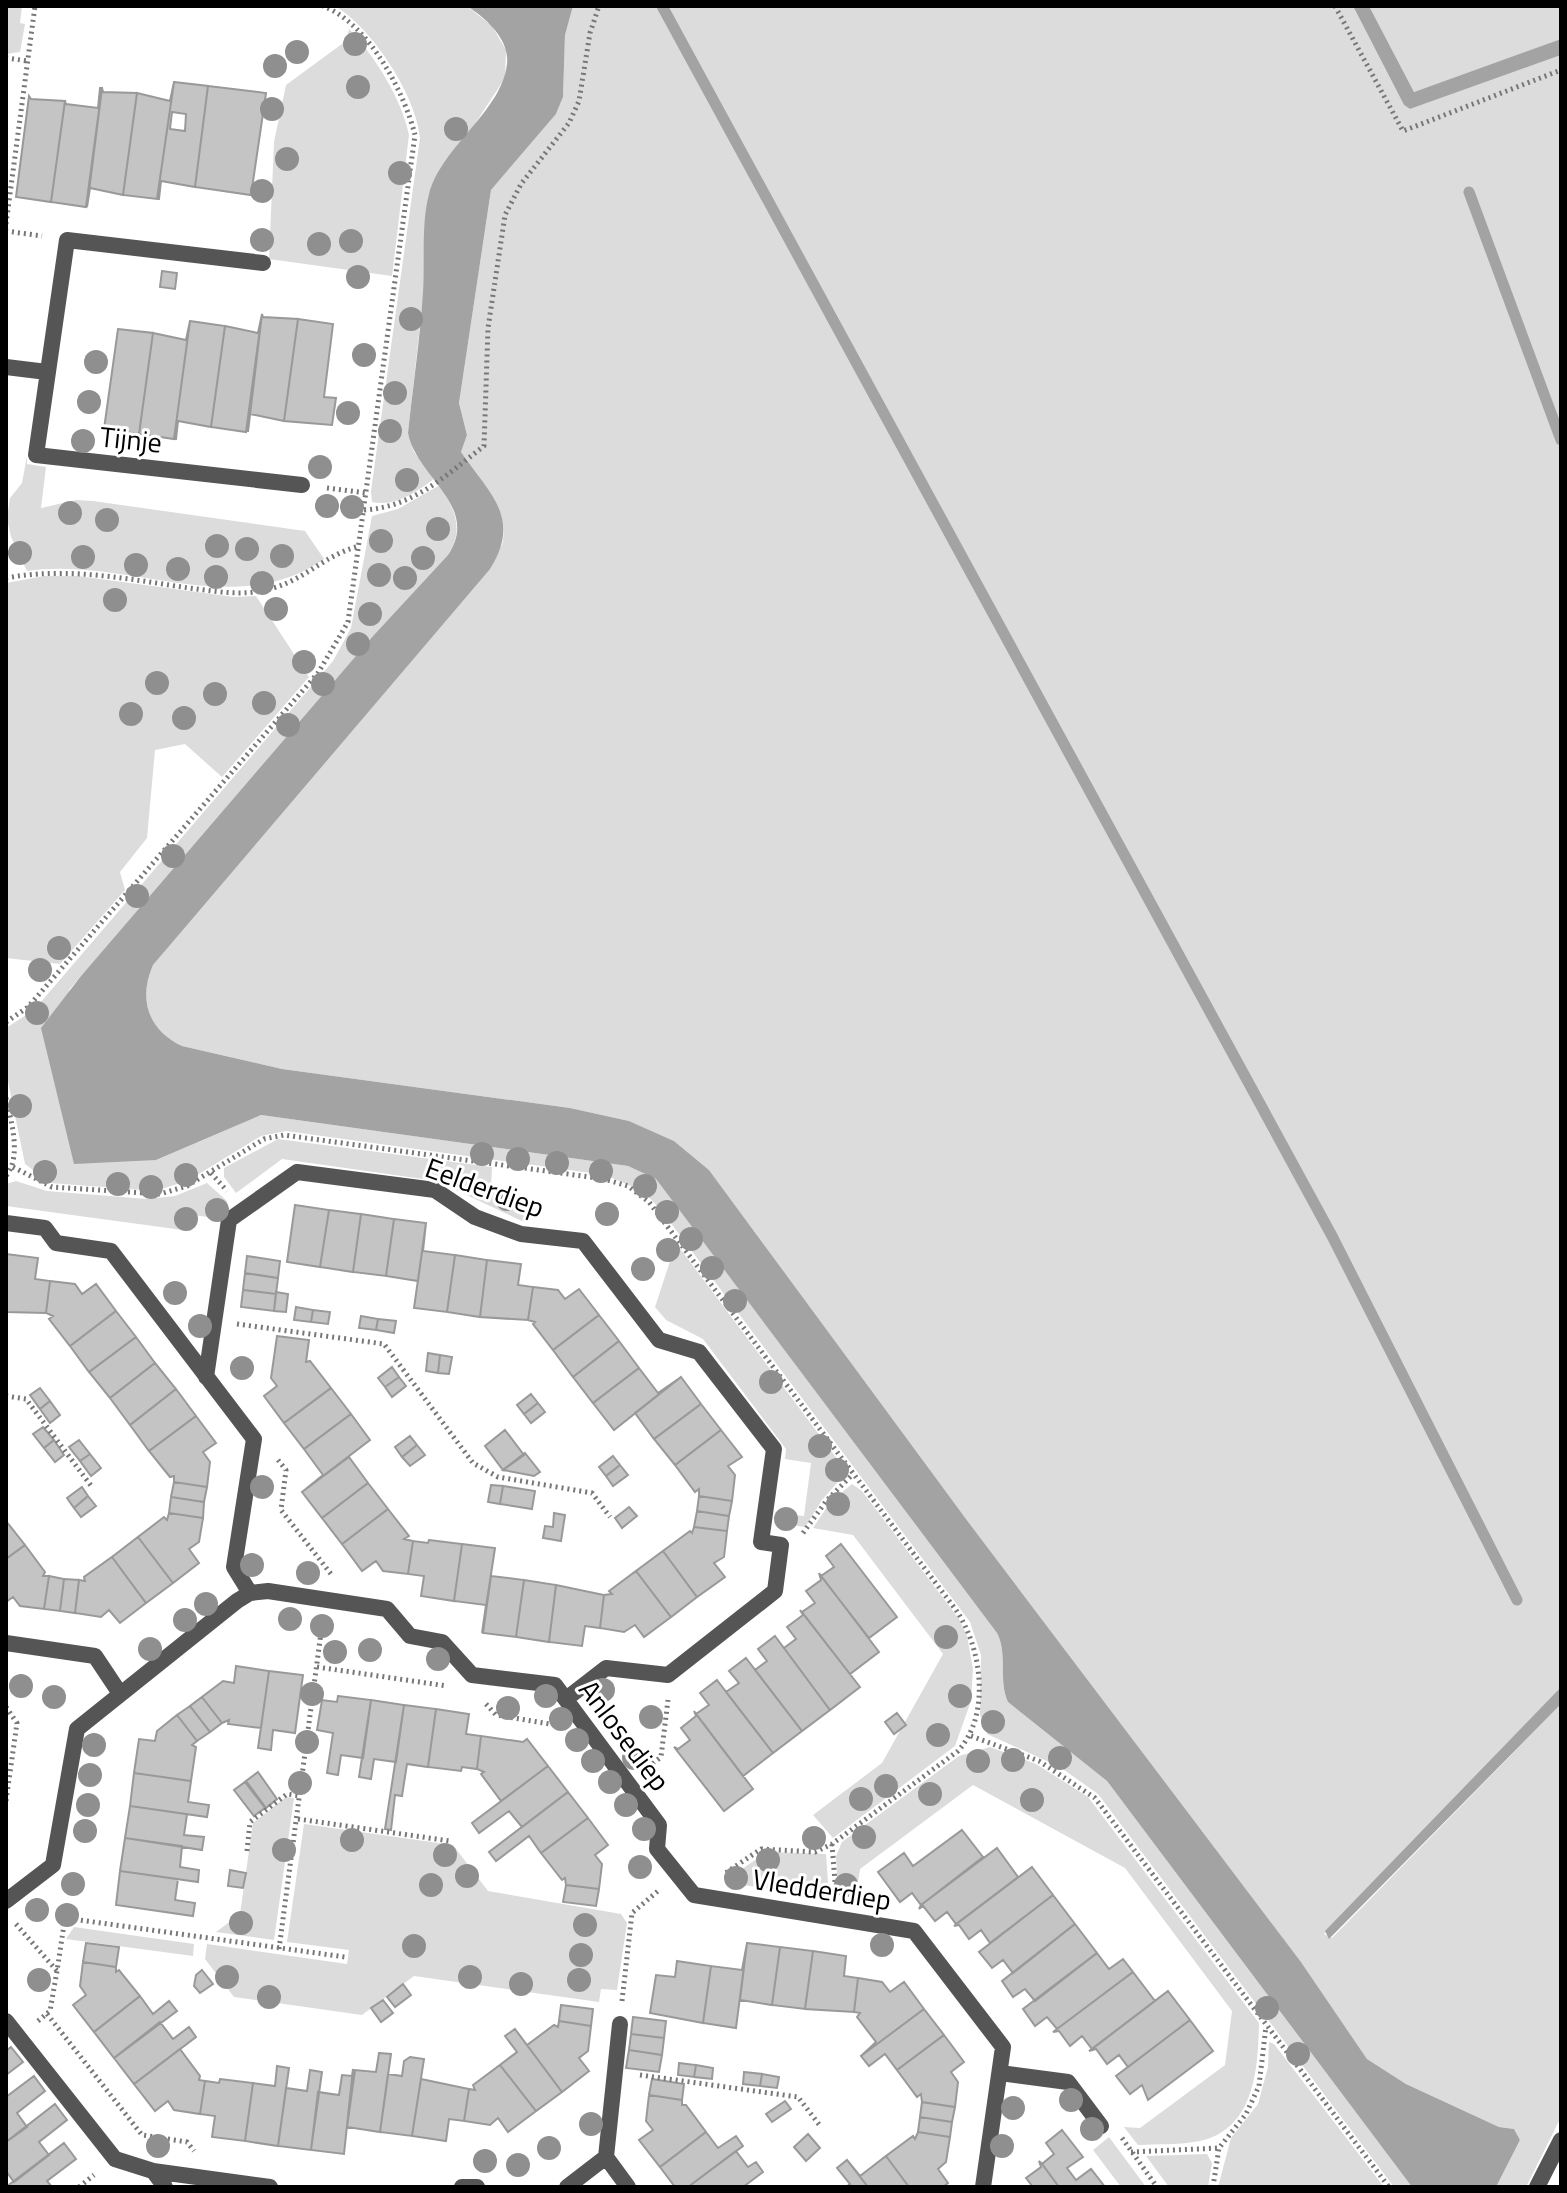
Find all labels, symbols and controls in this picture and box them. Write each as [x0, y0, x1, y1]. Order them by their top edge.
street label: Tijnje [98, 414, 164, 464]
street label: Eelderdiep [419, 1146, 551, 1228]
street label: Anlosediep [569, 1670, 681, 1800]
street label: Vledderdiep [750, 1857, 894, 1921]

